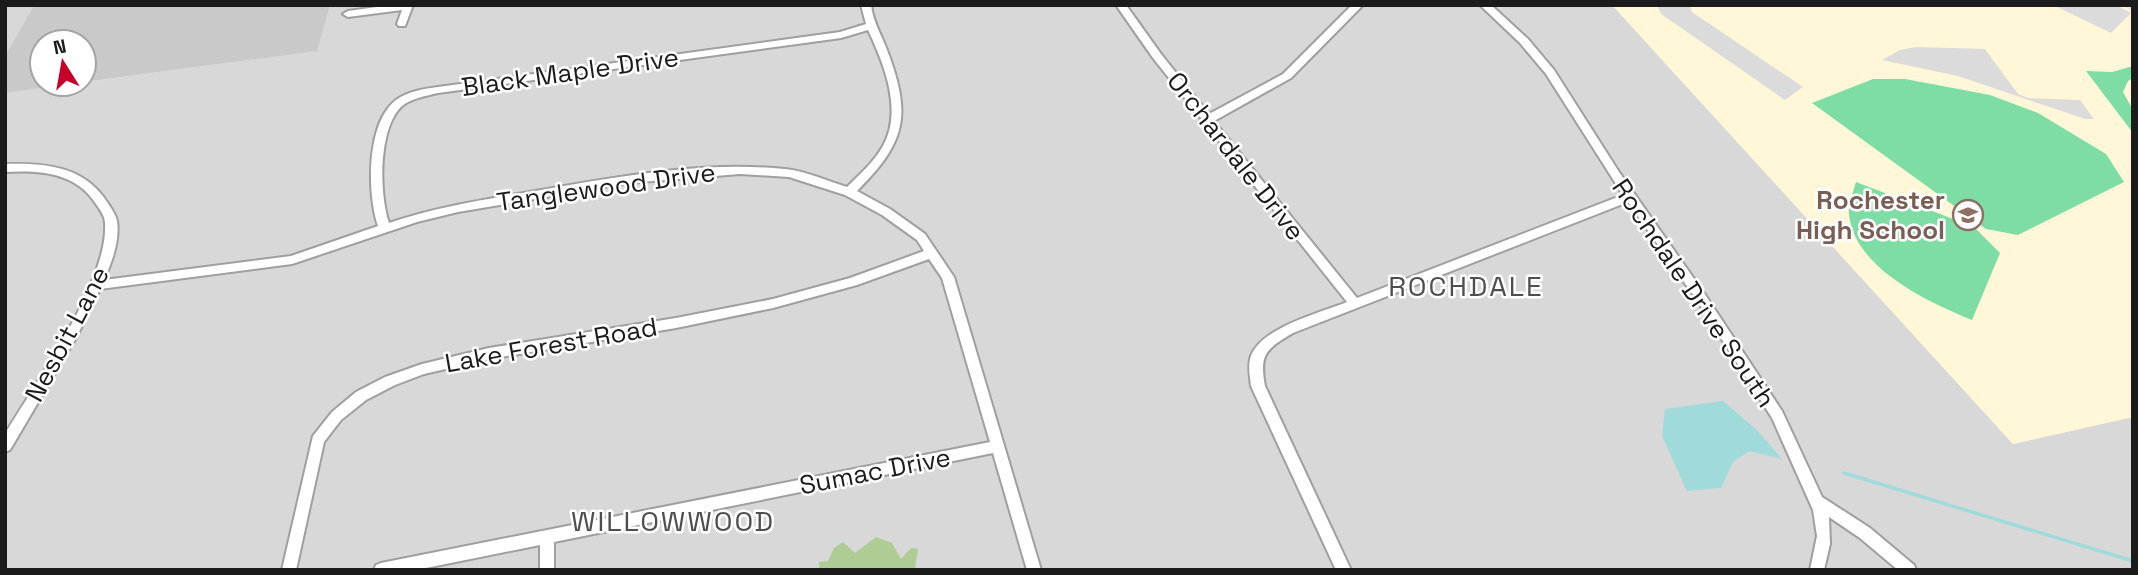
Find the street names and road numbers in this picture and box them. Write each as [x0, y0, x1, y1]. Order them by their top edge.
street label: Black Maple Drive [459, 40, 681, 104]
street label: Orchardale Drive [1160, 65, 1312, 247]
street label: Tanglewood Drive [494, 155, 718, 219]
street label: Rochdale Drive South [1605, 172, 1783, 414]
street label: Nesbit Lane [17, 260, 117, 408]
street label: Lake Forest Road [442, 310, 660, 380]
street label: Sumac Drive [797, 440, 953, 502]

